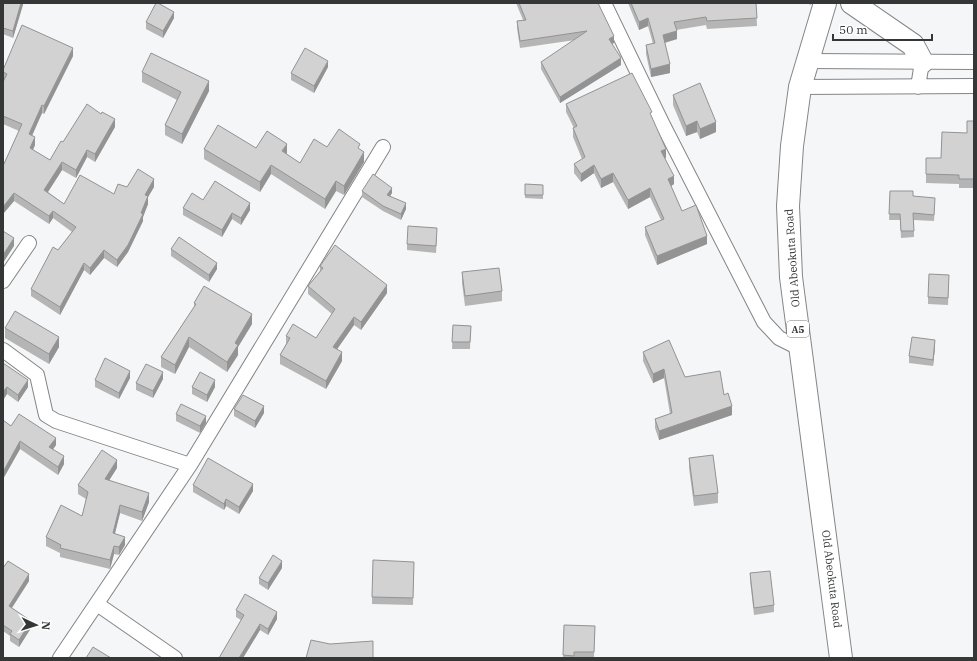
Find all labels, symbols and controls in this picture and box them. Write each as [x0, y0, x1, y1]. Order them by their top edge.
scale bar [833, 16, 932, 42]
text: 50 m [839, 22, 868, 37]
street label: Old Abeokuta Road [782, 208, 802, 308]
road number: A5 [787, 321, 809, 337]
street label: Old Abeokuta Road [819, 529, 845, 629]
north arrow [16, 605, 56, 645]
text: N [39, 621, 53, 631]

